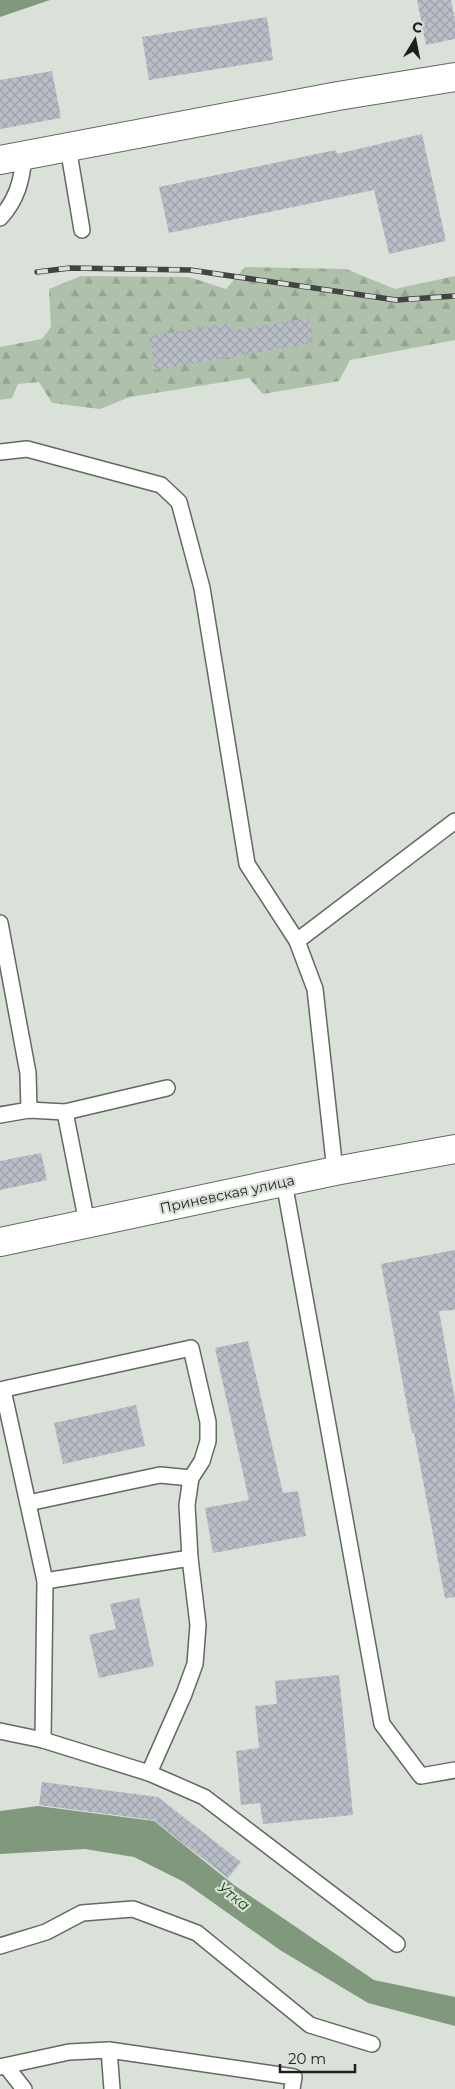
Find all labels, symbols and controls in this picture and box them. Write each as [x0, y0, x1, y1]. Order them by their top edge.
north arrow [390, 15, 440, 65]
text: С [411, 17, 424, 37]
street label: Приневская улица [158, 1171, 296, 1217]
water label: Утка [214, 1877, 254, 1915]
scale bar [280, 2042, 355, 2074]
text: 20 m [288, 2049, 326, 2068]

